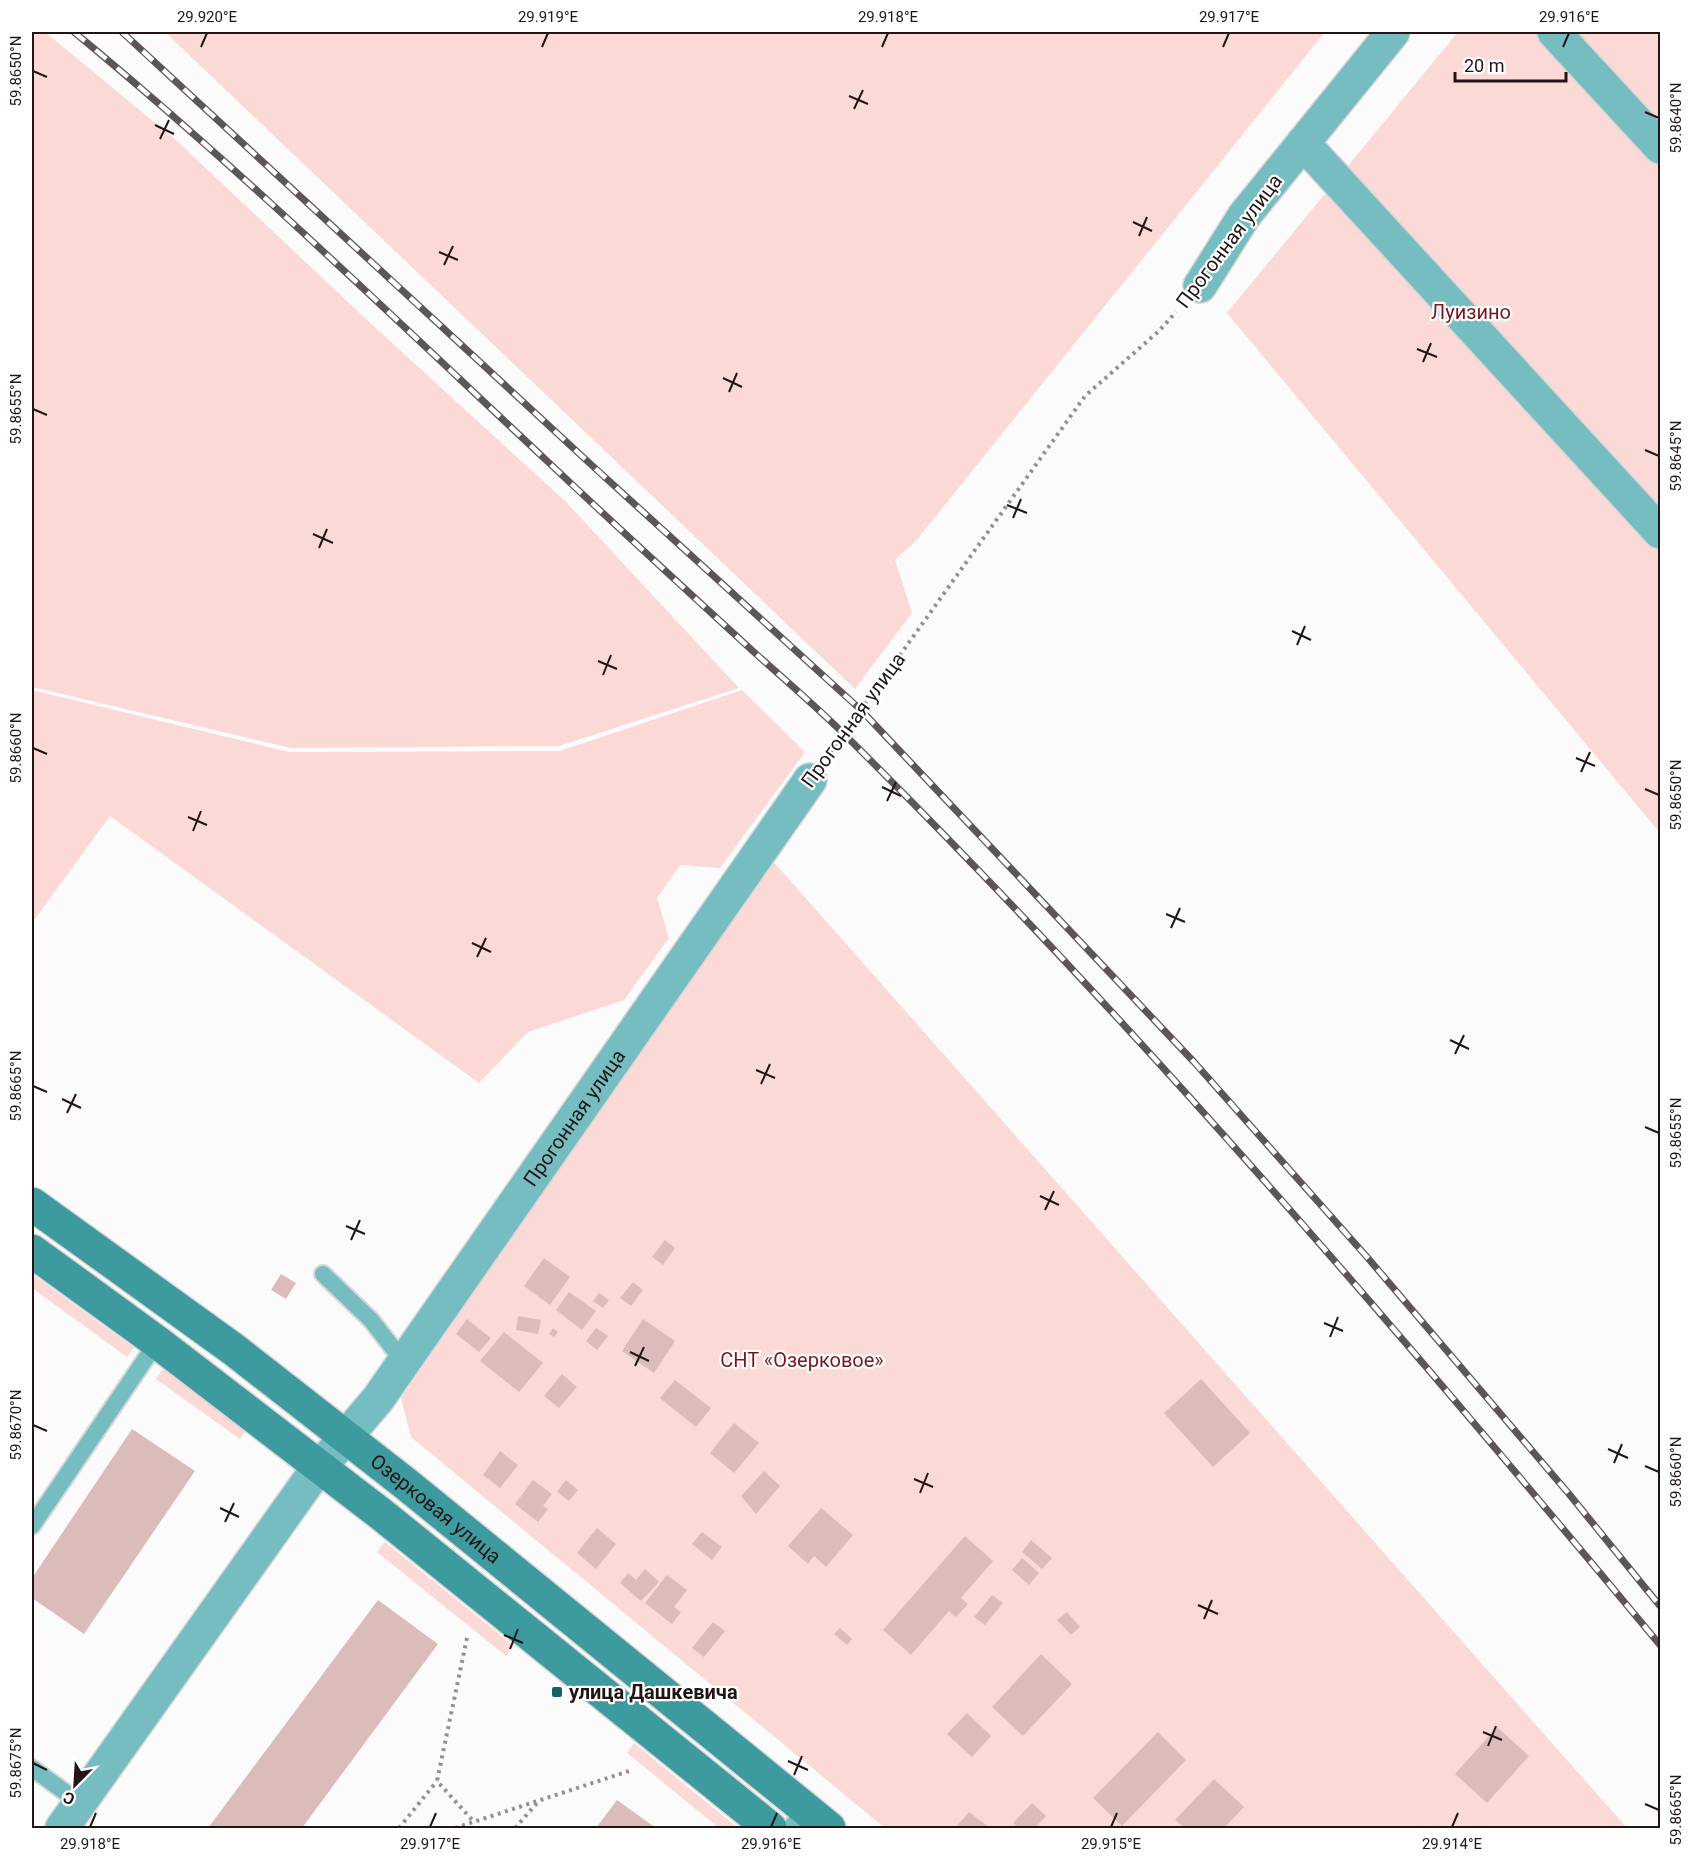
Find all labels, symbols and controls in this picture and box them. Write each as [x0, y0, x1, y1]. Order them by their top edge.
text: 29.920°E [177, 8, 238, 26]
text: 29.919°E [518, 8, 579, 26]
text: 29.918°E [858, 8, 919, 26]
text: 29.917°E [1199, 8, 1260, 26]
text: 29.916°E [1539, 8, 1600, 26]
text: 59.8650°N [7, 36, 25, 106]
scale bar [1455, 45, 1566, 83]
text: 20 m [1464, 55, 1504, 76]
text: 59.8640°N [1667, 83, 1685, 153]
street label: Прогонная улица [1171, 169, 1287, 313]
park label: Луизино [1431, 300, 1511, 324]
text: 59.8655°N [7, 374, 25, 444]
text: 59.8645°N [1667, 421, 1685, 491]
street label: Прогонная улица [796, 648, 910, 792]
text: 59.8660°N [7, 713, 25, 783]
text: 59.8650°N [1667, 760, 1685, 830]
street label: Прогонная улица [518, 1045, 630, 1191]
text: 59.8665°N [7, 1051, 25, 1121]
text: 59.8655°N [1667, 1098, 1685, 1168]
park label: СНТ «Озерковое» [720, 1348, 884, 1372]
text: 59.8670°N [7, 1390, 25, 1460]
text: 59.8660°N [1667, 1437, 1685, 1507]
street label: Озерковая улица [366, 1449, 506, 1569]
place label: улица Дашкевича [569, 1680, 738, 1704]
marker: улица Дашкевича [550, 1685, 564, 1699]
text: 59.8675°N [7, 1728, 25, 1798]
north arrow [45, 1755, 105, 1815]
text: 59.8665°N [1667, 1775, 1685, 1845]
text: С [60, 1787, 78, 1809]
text: 29.918°E [60, 1835, 121, 1853]
text: 29.917°E [400, 1835, 461, 1853]
text: 29.916°E [741, 1835, 802, 1853]
text: 29.915°E [1081, 1835, 1142, 1853]
text: 29.914°E [1422, 1835, 1483, 1853]

